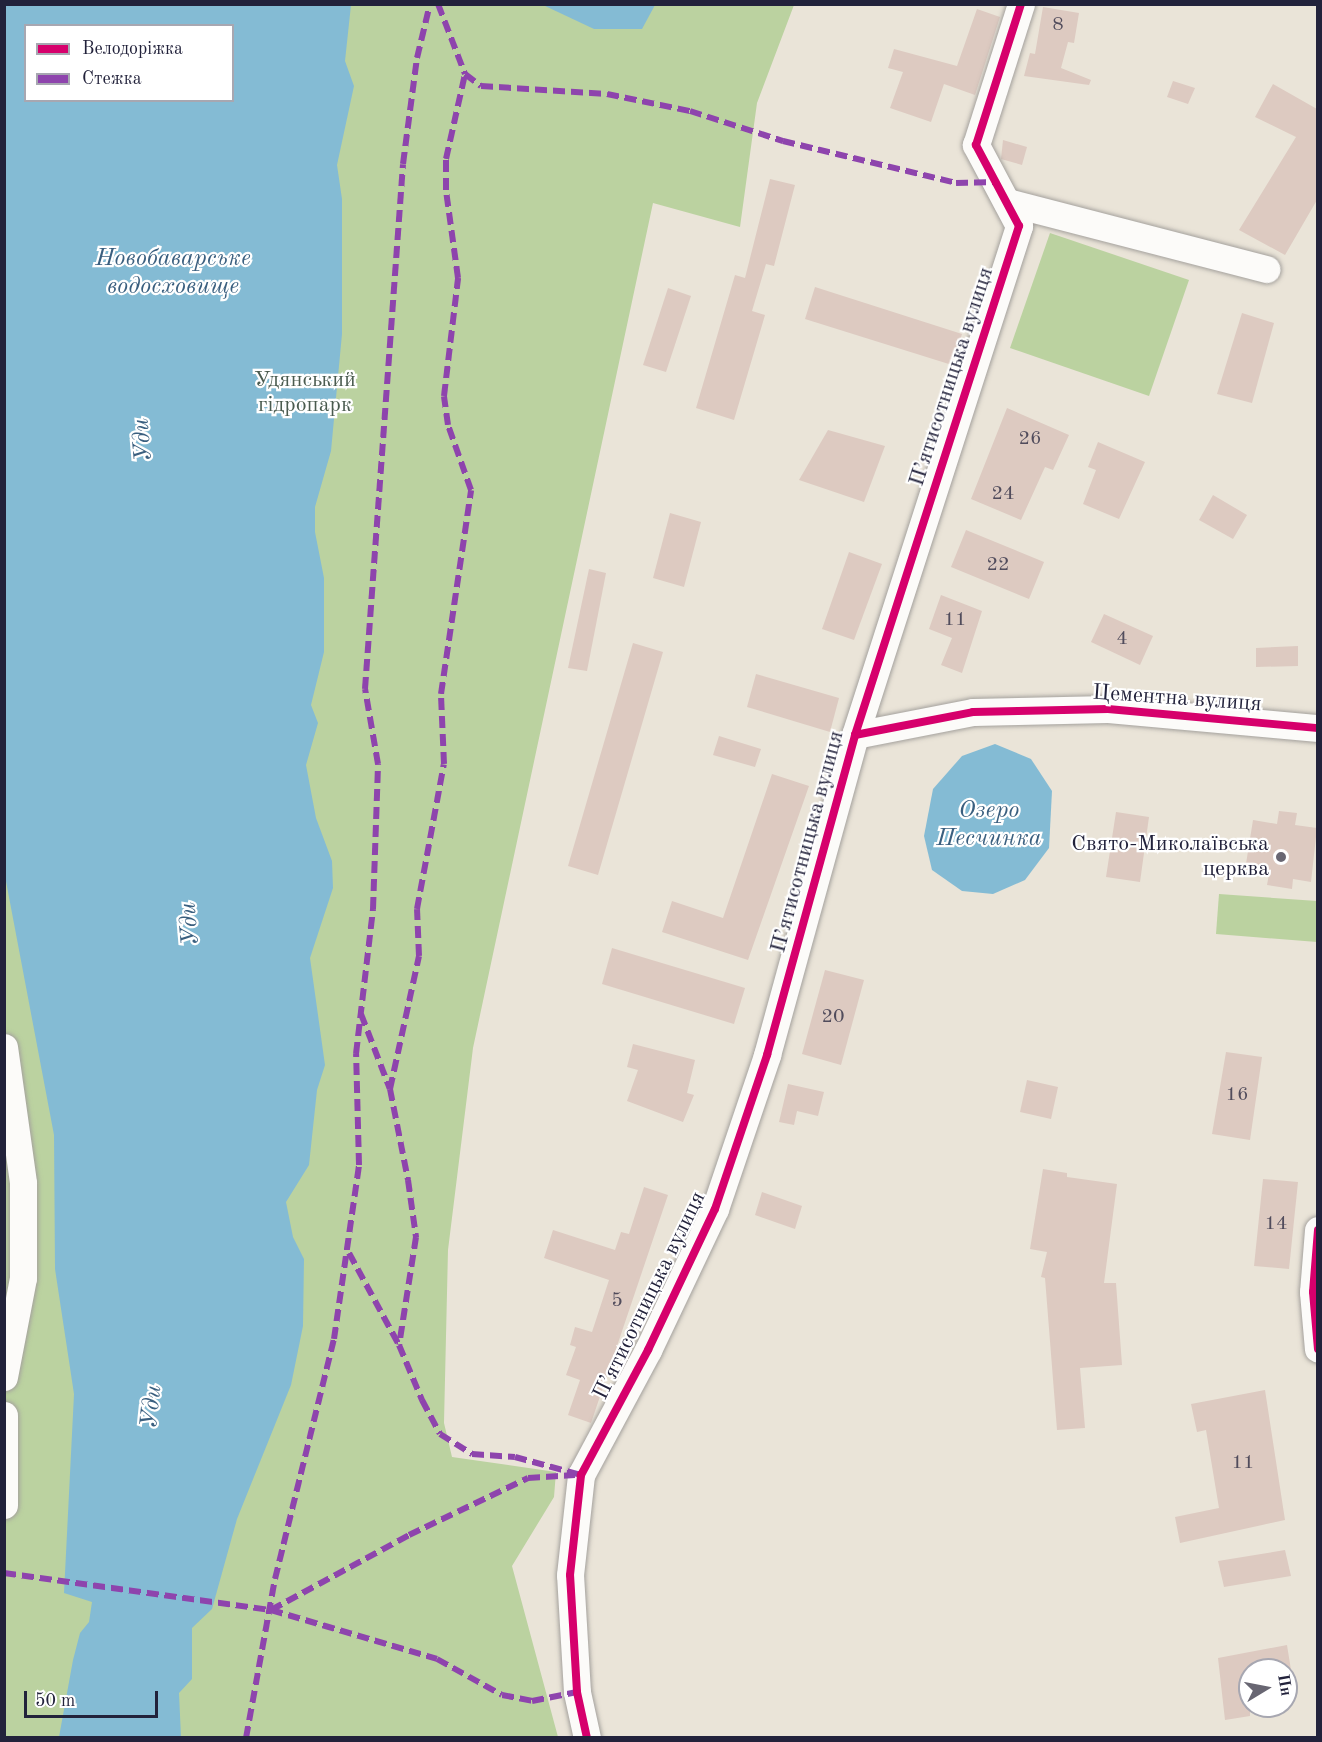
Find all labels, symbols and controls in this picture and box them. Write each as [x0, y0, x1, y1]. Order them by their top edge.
house number: 8 [1052, 13, 1064, 37]
legend [24, 24, 234, 102]
text: Велодоріжка [82, 40, 183, 58]
text: Стежка [82, 70, 142, 88]
water label: Новобаварське водосховище [95, 246, 251, 302]
street label: П’ятисотницька вулиця [904, 264, 1000, 490]
park label: Удянський гідропарк [254, 367, 356, 418]
water label: Уди [128, 417, 160, 463]
house number: 26 [1018, 427, 1042, 451]
house number: 24 [991, 482, 1015, 506]
house number: 22 [986, 553, 1010, 577]
house number: 11 [943, 608, 967, 632]
house number: 4 [1116, 627, 1128, 651]
street label: Цементна вулиця [1092, 680, 1262, 718]
street label: П’ятисотницька вулиця [766, 728, 850, 956]
water label: Озеро Песчинка [936, 798, 1042, 854]
place label: Свято-Миколаївська церква [1071, 831, 1269, 882]
marker: Свято-Миколаївська церква [1274, 850, 1288, 864]
water label: Уди [175, 901, 207, 947]
house number: 20 [821, 1005, 845, 1029]
house number: 16 [1225, 1083, 1249, 1107]
street label: П’ятисотницька вулиця [588, 1187, 712, 1405]
house number: 14 [1264, 1212, 1288, 1236]
house number: 5 [611, 1289, 623, 1313]
water label: Уди [136, 1383, 170, 1431]
house number: 11 [1231, 1451, 1255, 1475]
north arrow [1238, 1658, 1298, 1718]
text: Пн [1274, 1673, 1294, 1697]
scale bar [27, 1679, 160, 1717]
text: 50 m [35, 1692, 75, 1710]

